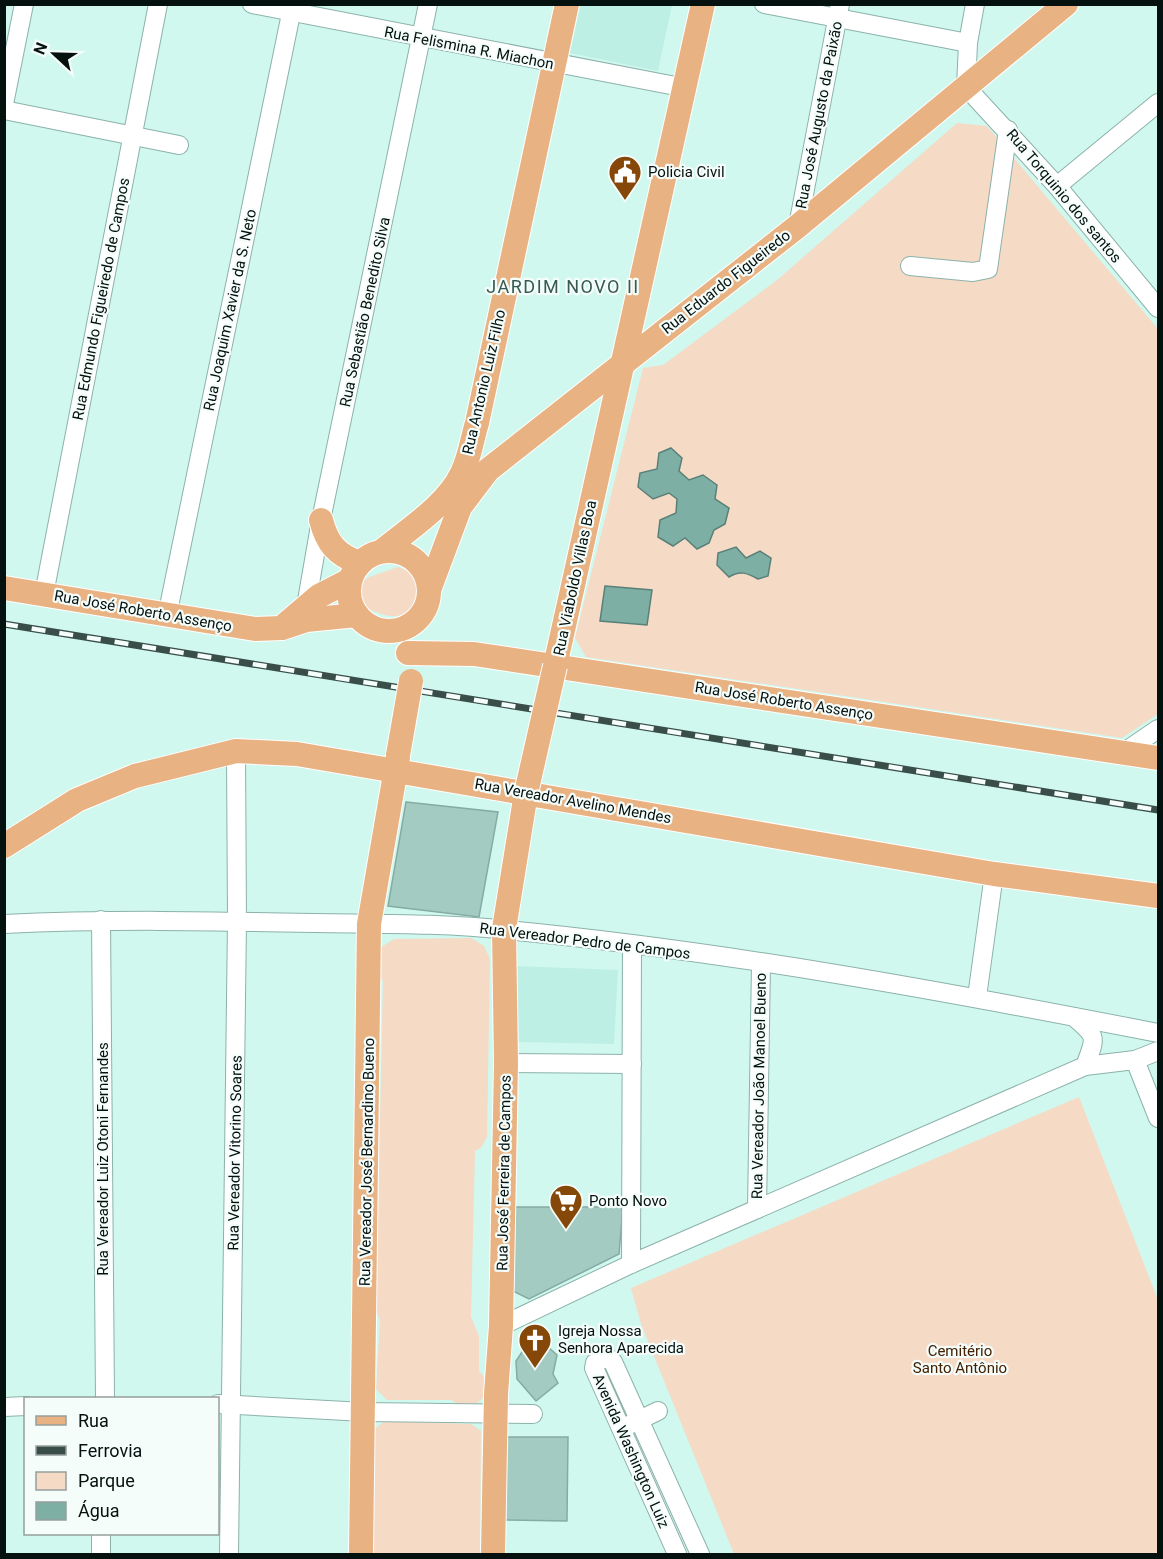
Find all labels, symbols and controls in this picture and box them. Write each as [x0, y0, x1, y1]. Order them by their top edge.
street label: Rua José Augusto da Paixão [792, 20, 846, 210]
street label: Rua Felismina R. Miachon [383, 23, 555, 73]
north arrow [24, 24, 84, 84]
text: N [30, 40, 51, 57]
street label: Rua Torquinio dos santos [1003, 125, 1125, 267]
public building icon: Policia Civil [607, 154, 643, 201]
place label: Policia Civil [648, 163, 725, 181]
street label: Rua Edmundo Figueiredo de Campos [69, 176, 133, 422]
street label: Rua Joaquim Xavier da S. Neto [200, 208, 260, 412]
street label: Rua Sebastião Benedito Silva [336, 215, 394, 409]
street label: Rua Eduardo Figueiredo [658, 226, 794, 338]
district label: JARDIM NOVO II [486, 276, 640, 297]
street label: Rua Antonio Luiz Filho [459, 308, 509, 456]
street label: Rua Viaboldo Villas Boa [550, 499, 600, 657]
street label: Rua José Roberto Assenço [53, 586, 233, 636]
street label: Rua José Roberto Assenço [694, 678, 874, 724]
street label: Rua Vereador Avelino Mendes [473, 775, 673, 827]
street label: Rua Vereador Pedro de Campos [479, 919, 691, 963]
street label: Rua Vereador João Manoel Bueno [748, 973, 770, 1199]
street label: Rua Vereador José Bernardino Bueno [356, 1038, 378, 1286]
street label: Rua Vereador Luiz Otoni Fernandes [94, 1042, 112, 1276]
street label: Rua Vereador Vitorino Soares [224, 1055, 246, 1251]
street label: Rua José Ferreira de Campos [493, 1075, 515, 1271]
supermarket icon: Ponto Novo [548, 1183, 584, 1230]
place label: Ponto Novo [589, 1192, 667, 1210]
church icon: Igreja Nossa Senhora Aparecida [517, 1322, 553, 1369]
place label: Igreja Nossa Senhora Aparecida [558, 1322, 684, 1357]
park label: Cemitério Santo Antônio [913, 1342, 1007, 1377]
street label: Avenida Washington Luiz [589, 1371, 673, 1531]
legend [24, 1397, 219, 1535]
text: Rua [78, 1410, 109, 1431]
text: Ferrovia [78, 1440, 142, 1461]
text: Parque [78, 1470, 135, 1491]
text: Água [78, 1500, 120, 1521]

